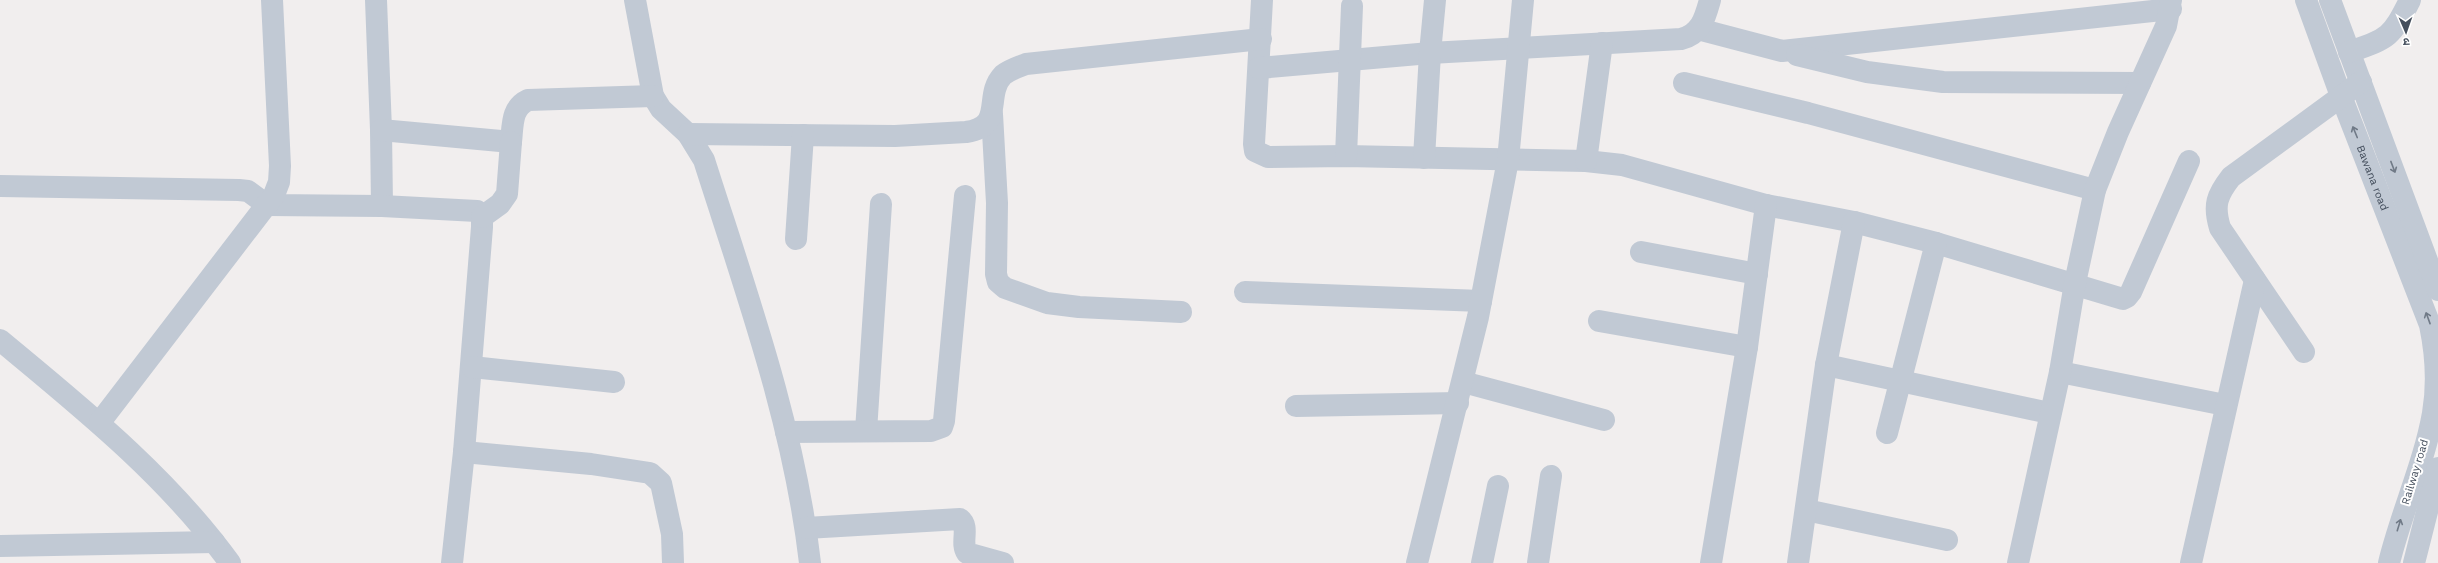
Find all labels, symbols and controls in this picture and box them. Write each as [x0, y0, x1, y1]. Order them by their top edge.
north arrow [2386, 12, 2426, 52]
text: उ [2402, 35, 2410, 48]
one-way arrow [2350, 126, 2358, 138]
street label: Bawana road [2354, 143, 2391, 212]
one-way arrow [2390, 161, 2398, 173]
one-way arrow [2423, 313, 2431, 325]
street label: Railway road [2399, 438, 2431, 506]
one-way arrow [2396, 519, 2403, 532]

